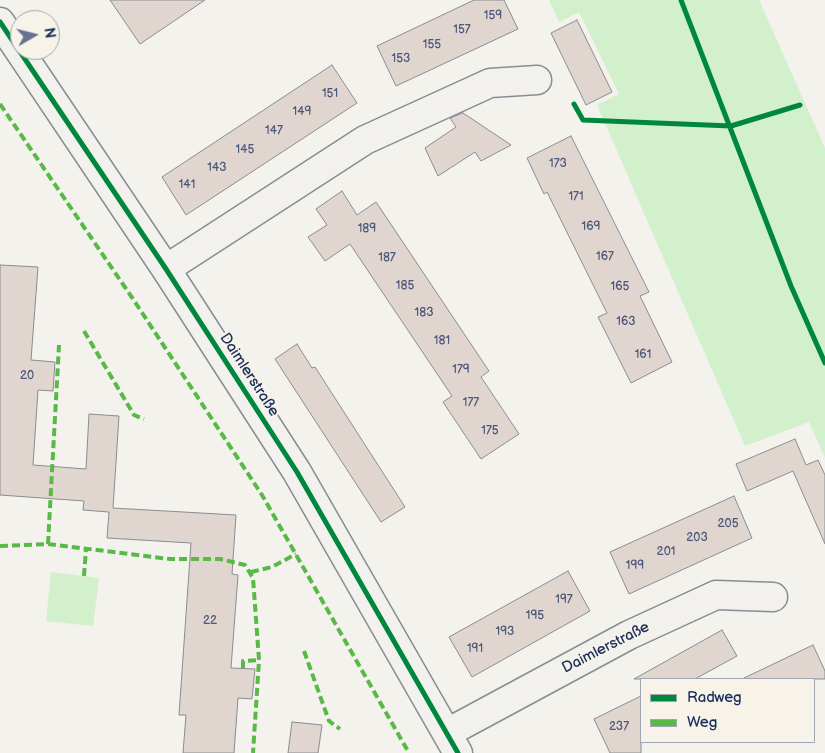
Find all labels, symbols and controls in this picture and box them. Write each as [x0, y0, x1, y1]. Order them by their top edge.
house number: 159 [484, 9, 502, 23]
north arrow [10, 10, 60, 60]
house number: 157 [453, 23, 471, 37]
text: N [40, 27, 59, 39]
house number: 155 [423, 38, 441, 52]
house number: 153 [392, 52, 410, 66]
house number: 151 [322, 87, 338, 101]
house number: 149 [293, 105, 311, 119]
house number: 147 [265, 124, 283, 138]
house number: 145 [236, 143, 254, 157]
house number: 173 [549, 157, 567, 171]
house number: 143 [207, 161, 227, 175]
house number: 141 [179, 178, 195, 192]
house number: 171 [568, 190, 584, 204]
house number: 169 [582, 220, 600, 234]
house number: 189 [358, 222, 376, 236]
house number: 167 [596, 250, 614, 264]
house number: 187 [378, 251, 396, 265]
house number: 185 [396, 279, 414, 293]
house number: 165 [611, 280, 629, 294]
house number: 183 [414, 306, 434, 320]
house number: 163 [616, 315, 636, 329]
street label: Daimlerstraße [215, 330, 283, 420]
house number: 181 [434, 334, 450, 348]
house number: 161 [635, 348, 651, 362]
house number: 179 [452, 363, 470, 377]
house number: 20 [20, 369, 34, 383]
house number: 177 [463, 396, 479, 410]
house number: 175 [481, 424, 499, 438]
house number: 205 [717, 517, 739, 531]
house number: 203 [686, 531, 708, 545]
house number: 201 [657, 545, 675, 559]
house number: 199 [626, 559, 644, 573]
house number: 197 [555, 593, 573, 607]
house number: 195 [526, 609, 544, 623]
house number: 22 [203, 614, 217, 628]
street label: Daimlerstraße [559, 618, 653, 678]
house number: 193 [496, 625, 514, 639]
house number: 191 [467, 642, 483, 656]
legend [640, 678, 815, 743]
text: Radweg [687, 688, 742, 707]
text: Weg [687, 713, 717, 732]
house number: 237 [609, 720, 629, 734]

